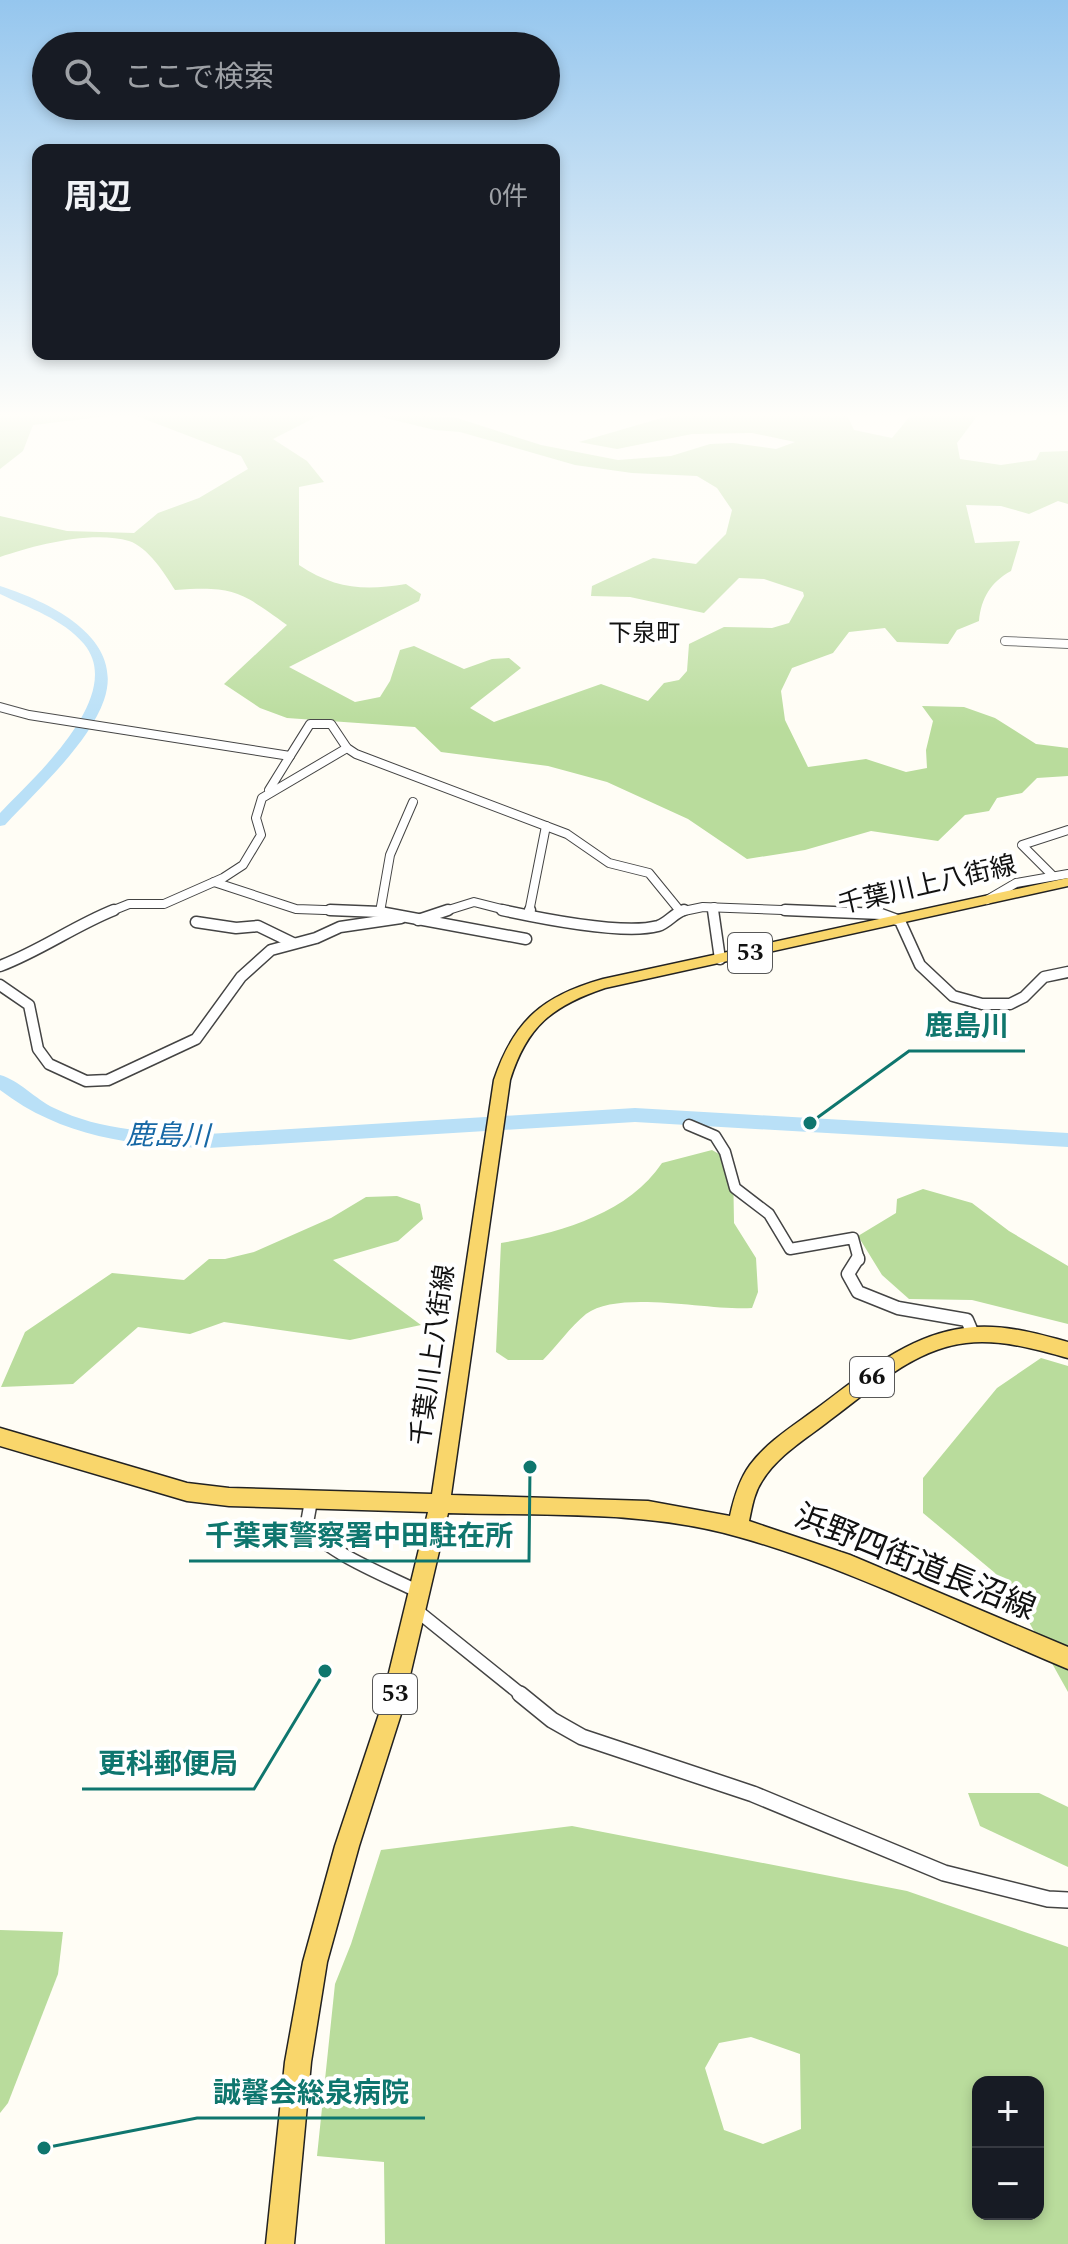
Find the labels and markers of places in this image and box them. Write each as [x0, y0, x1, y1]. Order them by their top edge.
callout: 鹿島川 [909, 999, 1025, 1051]
callout: 千葉東警察署中田駐在所 [189, 1509, 529, 1561]
callout: 更科郵便局 [82, 1737, 254, 1789]
callout: 誠馨会総泉病院 [197, 2066, 425, 2118]

